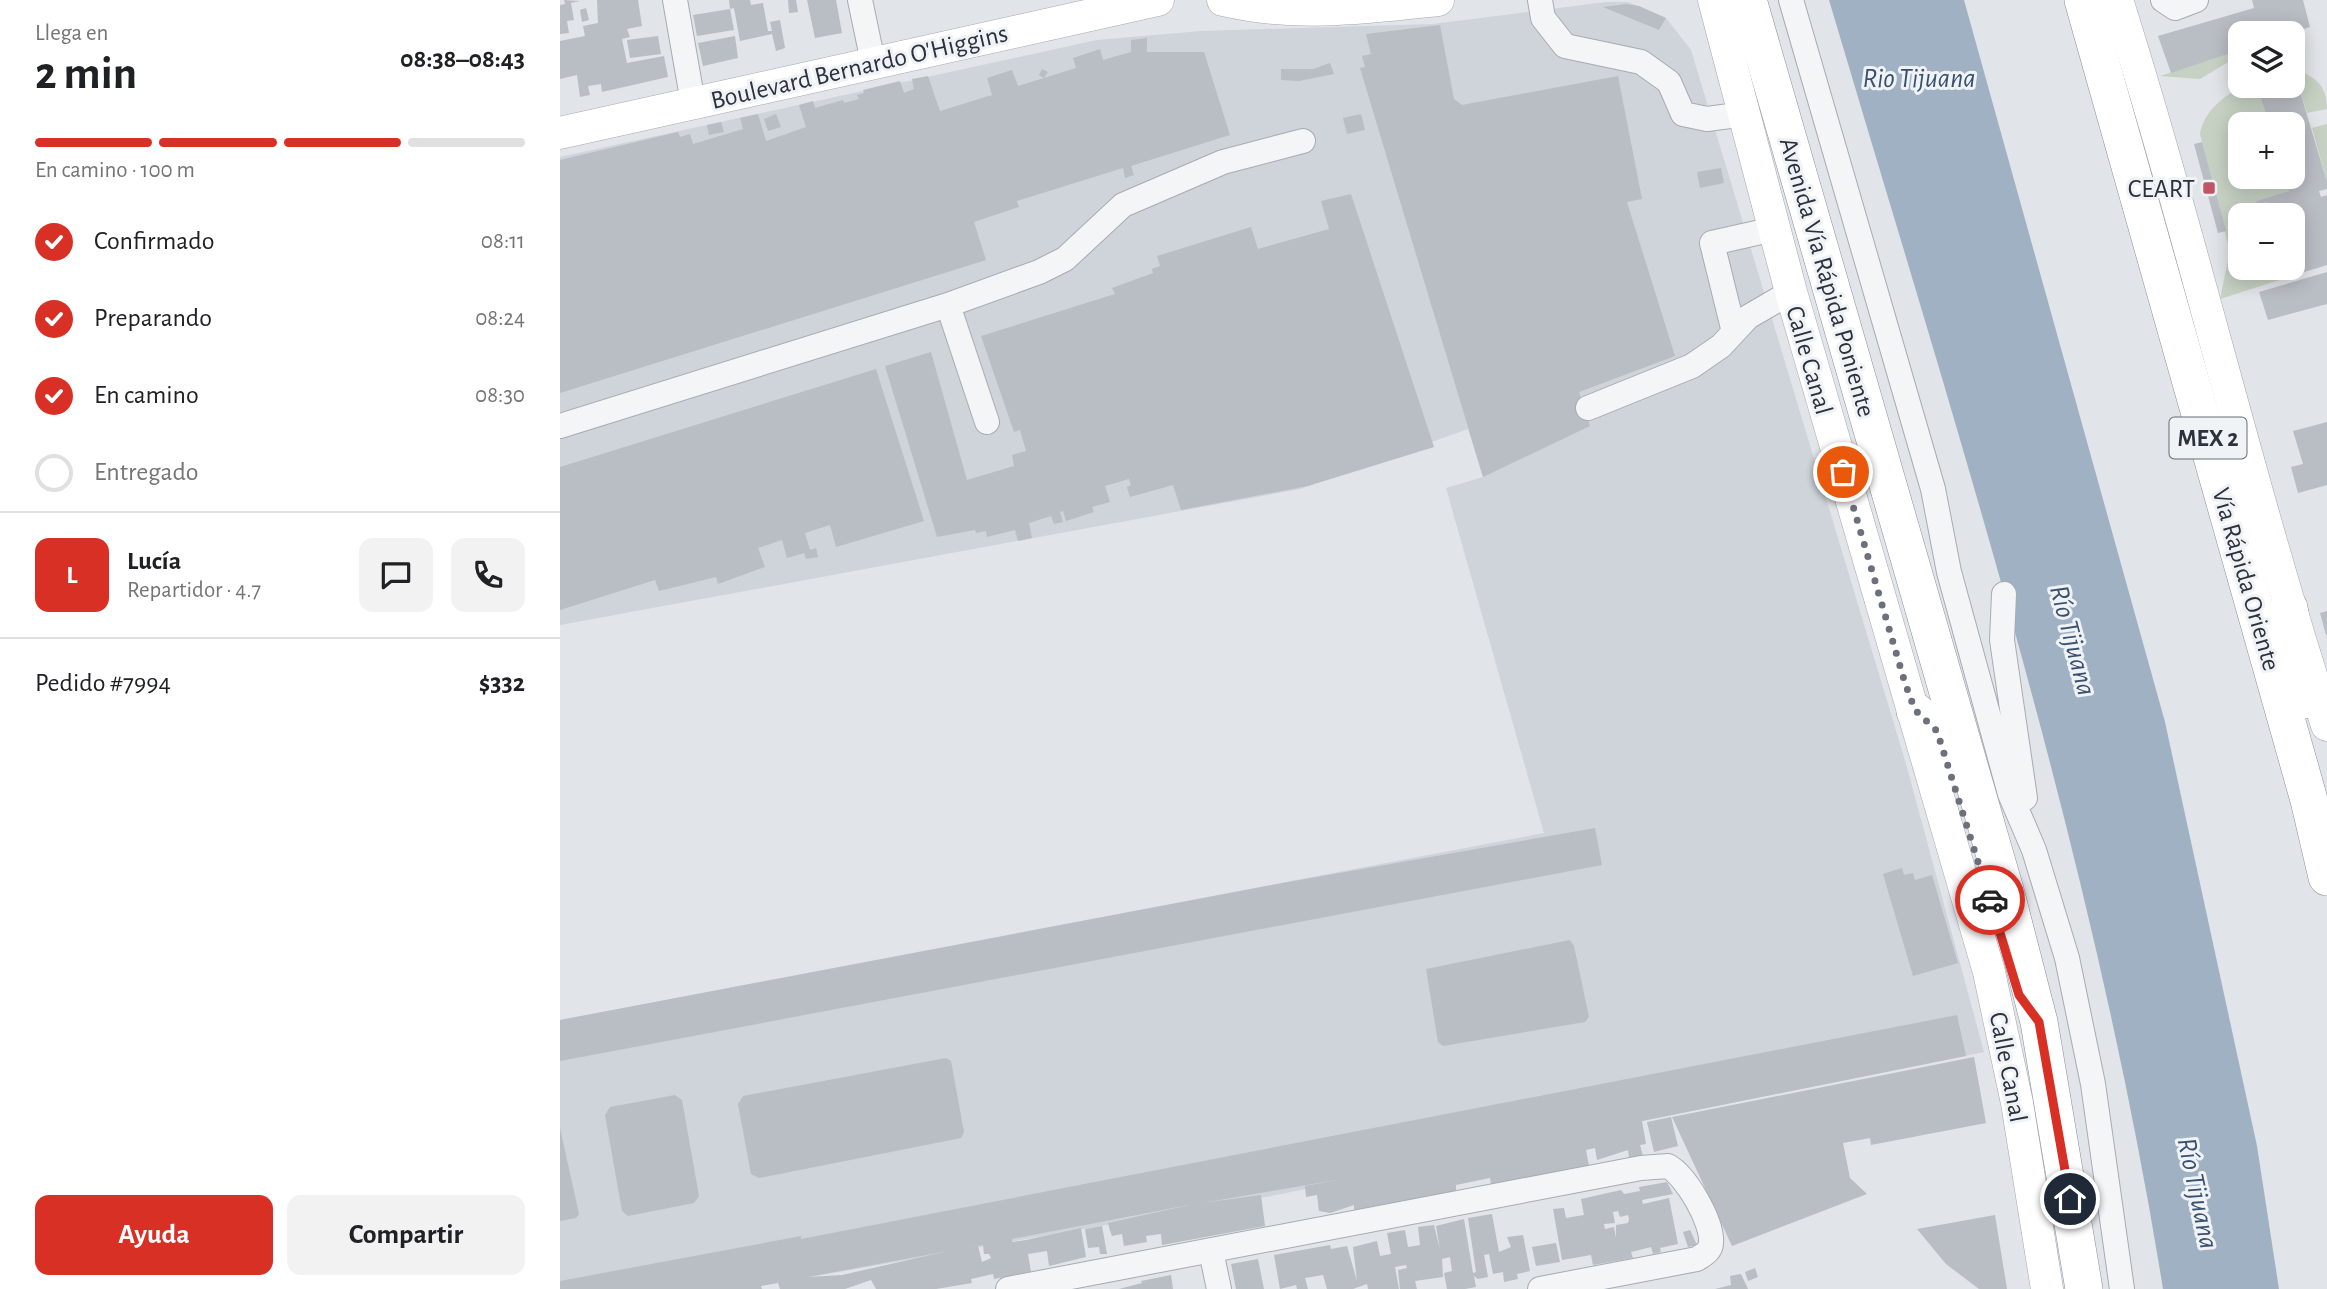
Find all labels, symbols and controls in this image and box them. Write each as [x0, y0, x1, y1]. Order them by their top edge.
street label: Boulevard Bernardo O'Higgins [708, 20, 1010, 114]
map controls [2228, 21, 2305, 280]
button: layers [2228, 21, 2305, 98]
text: Llega en [35, 22, 108, 45]
text: 08:38–08:43 [400, 46, 525, 72]
text: 2 min [35, 51, 137, 97]
water label: Rio Tijuana [1862, 65, 1976, 93]
button: + [2228, 112, 2305, 189]
street label: Avenida Vía Rápida Poniente [1775, 135, 1879, 420]
text: En camino · 100 m [35, 159, 195, 182]
place label: CEART [2128, 176, 2195, 202]
marker: CEART [2201, 180, 2217, 196]
button: − [2228, 203, 2305, 280]
icon: check [35, 223, 73, 261]
text: Confirmado [94, 228, 215, 254]
text: 08:11 [481, 230, 525, 253]
icon: check [35, 300, 73, 338]
street label: Calle Canal [1781, 303, 1837, 418]
text: Preparando [94, 305, 212, 331]
text: 08:24 [475, 307, 525, 330]
icon: check [35, 377, 73, 415]
text: En camino [94, 382, 199, 408]
text: 08:30 [475, 384, 525, 407]
road number: MEX 2 [2170, 418, 2246, 458]
pin [1813, 442, 1873, 502]
icon: bag [1824, 453, 1862, 491]
text: Entregado [94, 459, 199, 485]
street label: Vía Rápida Oriente [2207, 485, 2285, 674]
button: chat [359, 538, 433, 612]
button: phone [451, 538, 525, 612]
text: Lucía [127, 548, 181, 574]
text: L [66, 562, 78, 588]
text: Repartidor · 4.7 [127, 579, 261, 602]
water label: Río Tijuana [2044, 582, 2100, 699]
text: Pedido #7994 [35, 670, 171, 696]
text: $332 [479, 670, 525, 696]
courier [1955, 865, 2025, 935]
icon: car [1971, 881, 2009, 919]
street label: Calle Canal [1985, 1010, 2031, 1125]
water label: Río Tijuana [2172, 1135, 2222, 1252]
pin [2040, 1169, 2100, 1229]
icon: home [2051, 1180, 2089, 1218]
button: Ayuda [35, 1195, 273, 1275]
button: Compartir [287, 1195, 525, 1275]

